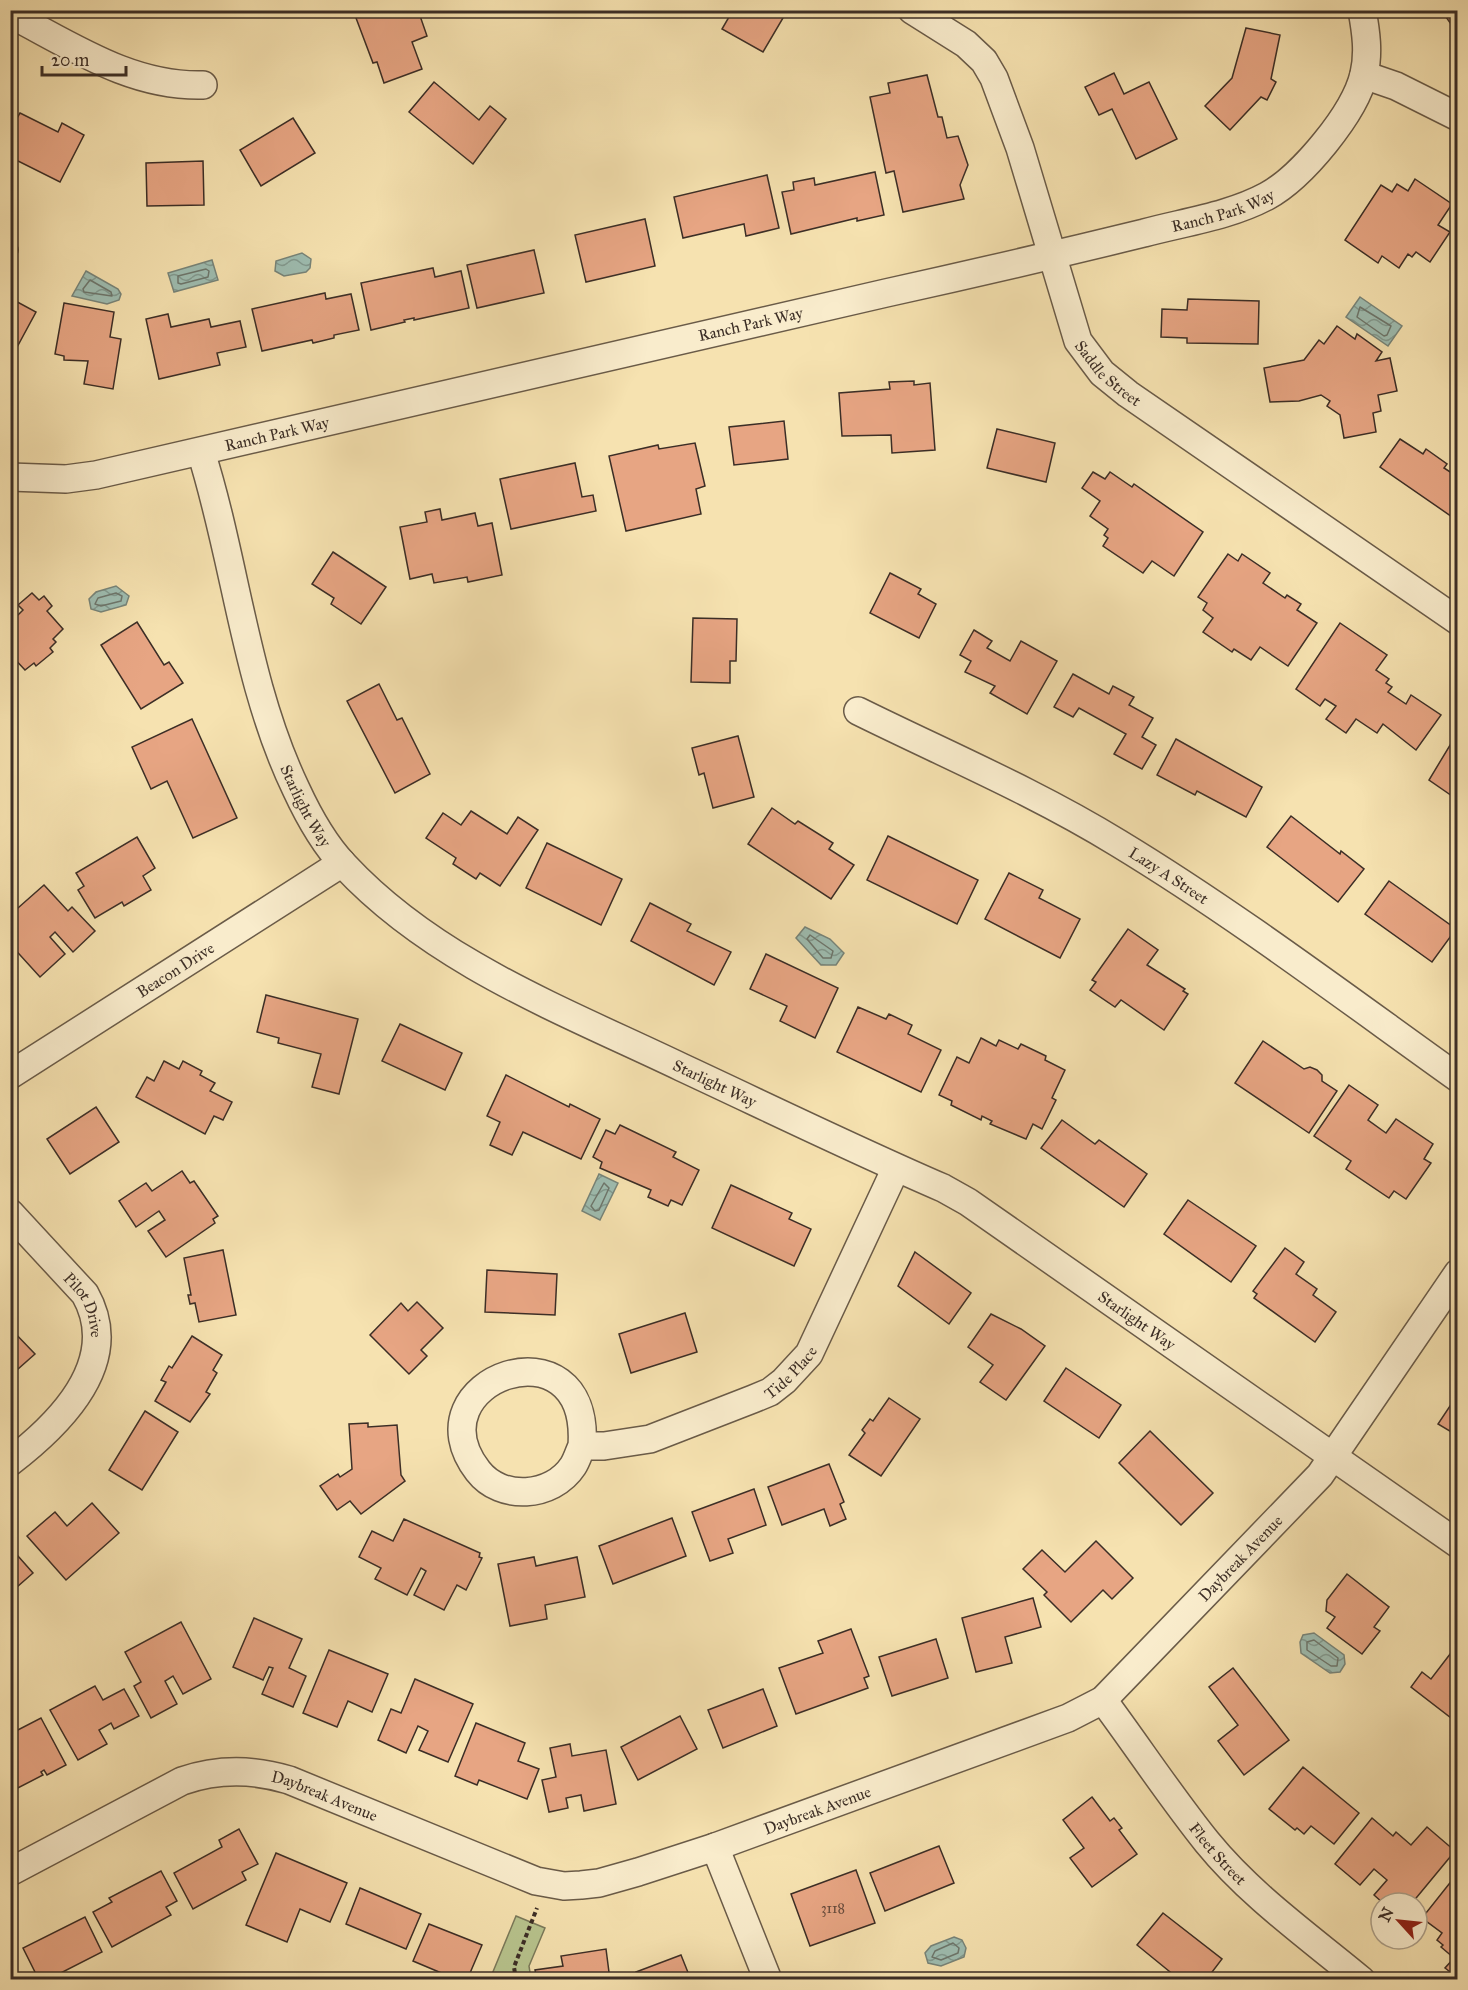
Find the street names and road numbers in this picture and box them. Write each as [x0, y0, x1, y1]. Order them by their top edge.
street label: Ranch Park Way [1170, 185, 1278, 236]
street label: Ranch Park Way [696, 303, 805, 345]
street label: Saddle Street [1071, 337, 1145, 410]
street label: Ranch Park Way [223, 412, 332, 455]
street label: Starlight Way [276, 762, 335, 851]
street label: Lazy A Street [1125, 843, 1212, 908]
street label: Beacon Drive [133, 938, 218, 1002]
street label: Starlight Way [670, 1056, 760, 1111]
street label: Pilot Drive [60, 1268, 106, 1338]
street label: Starlight Way [1094, 1287, 1180, 1354]
street label: Tide Place [760, 1343, 821, 1403]
street label: Daybreak Avenue [1195, 1511, 1287, 1605]
street label: Daybreak Avenue [269, 1767, 381, 1825]
street label: Daybreak Avenue [761, 1782, 874, 1838]
street label: Fleet Street [1185, 1819, 1251, 1889]

